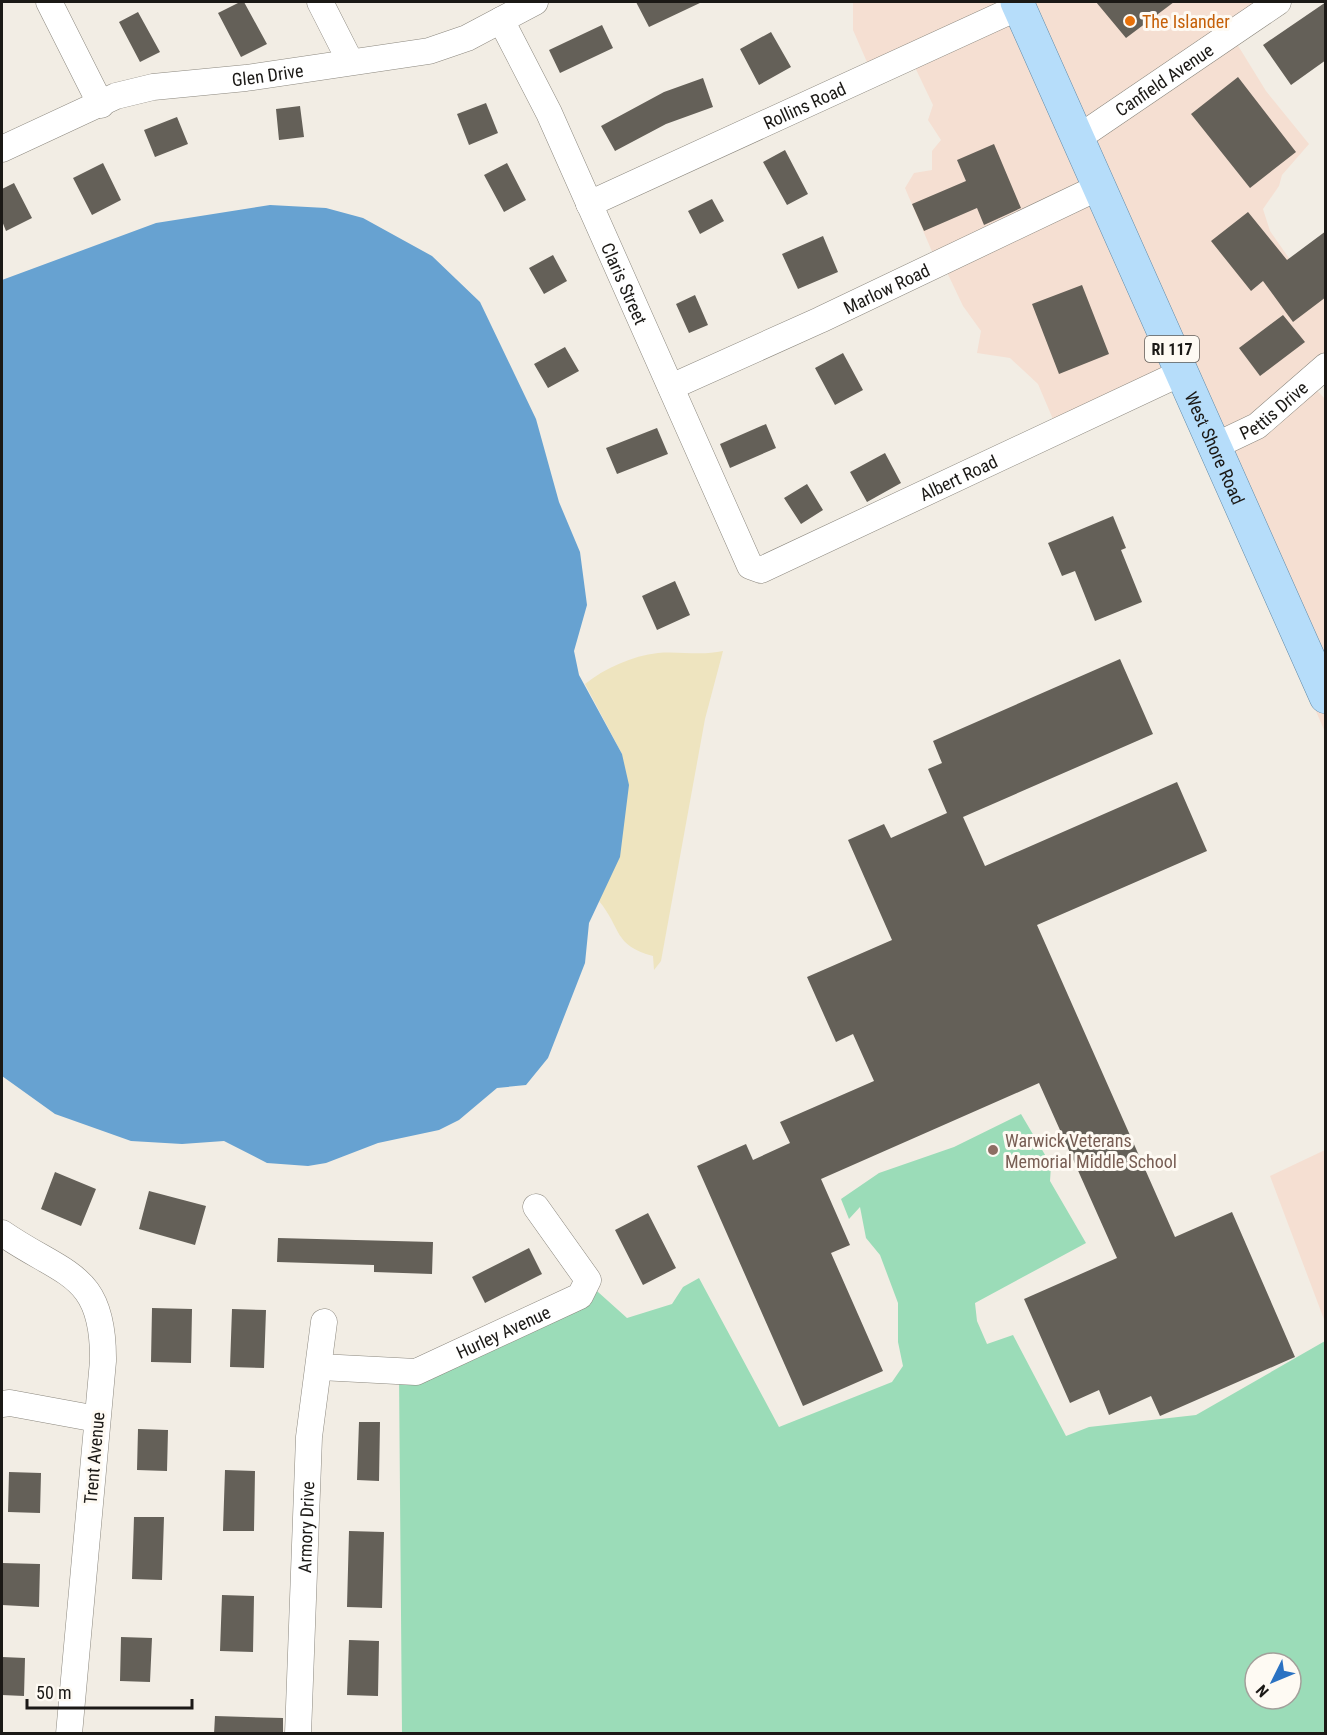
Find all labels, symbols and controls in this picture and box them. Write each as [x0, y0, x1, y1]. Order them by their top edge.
place label: The Islander [1142, 11, 1230, 32]
marker: The Islander [1123, 14, 1137, 28]
street label: Canfield Avenue [1111, 39, 1217, 120]
street label: Glen Drive [231, 59, 305, 90]
street label: Rollins Road [760, 77, 849, 133]
street label: Claris Street [597, 239, 652, 327]
street label: Marlow Road [840, 259, 933, 318]
road number: RI 117 [1145, 336, 1199, 362]
street label: Pettis Drive [1236, 377, 1312, 443]
street label: West Shore Road [1181, 388, 1249, 507]
street label: Albert Road [916, 450, 1001, 505]
place label: Warwick Veterans Memorial Middle School [1005, 1130, 1177, 1172]
marker: Warwick Veterans Memorial Middle School [986, 1143, 1000, 1157]
street label: Hurley Avenue [453, 1301, 553, 1363]
street label: Trent Avenue [80, 1411, 108, 1505]
street label: Armory Drive [293, 1481, 318, 1573]
north arrow [1243, 1651, 1303, 1711]
scale bar [27, 1672, 192, 1710]
text: N [1252, 1681, 1273, 1701]
text: 50 m [36, 1682, 71, 1703]

